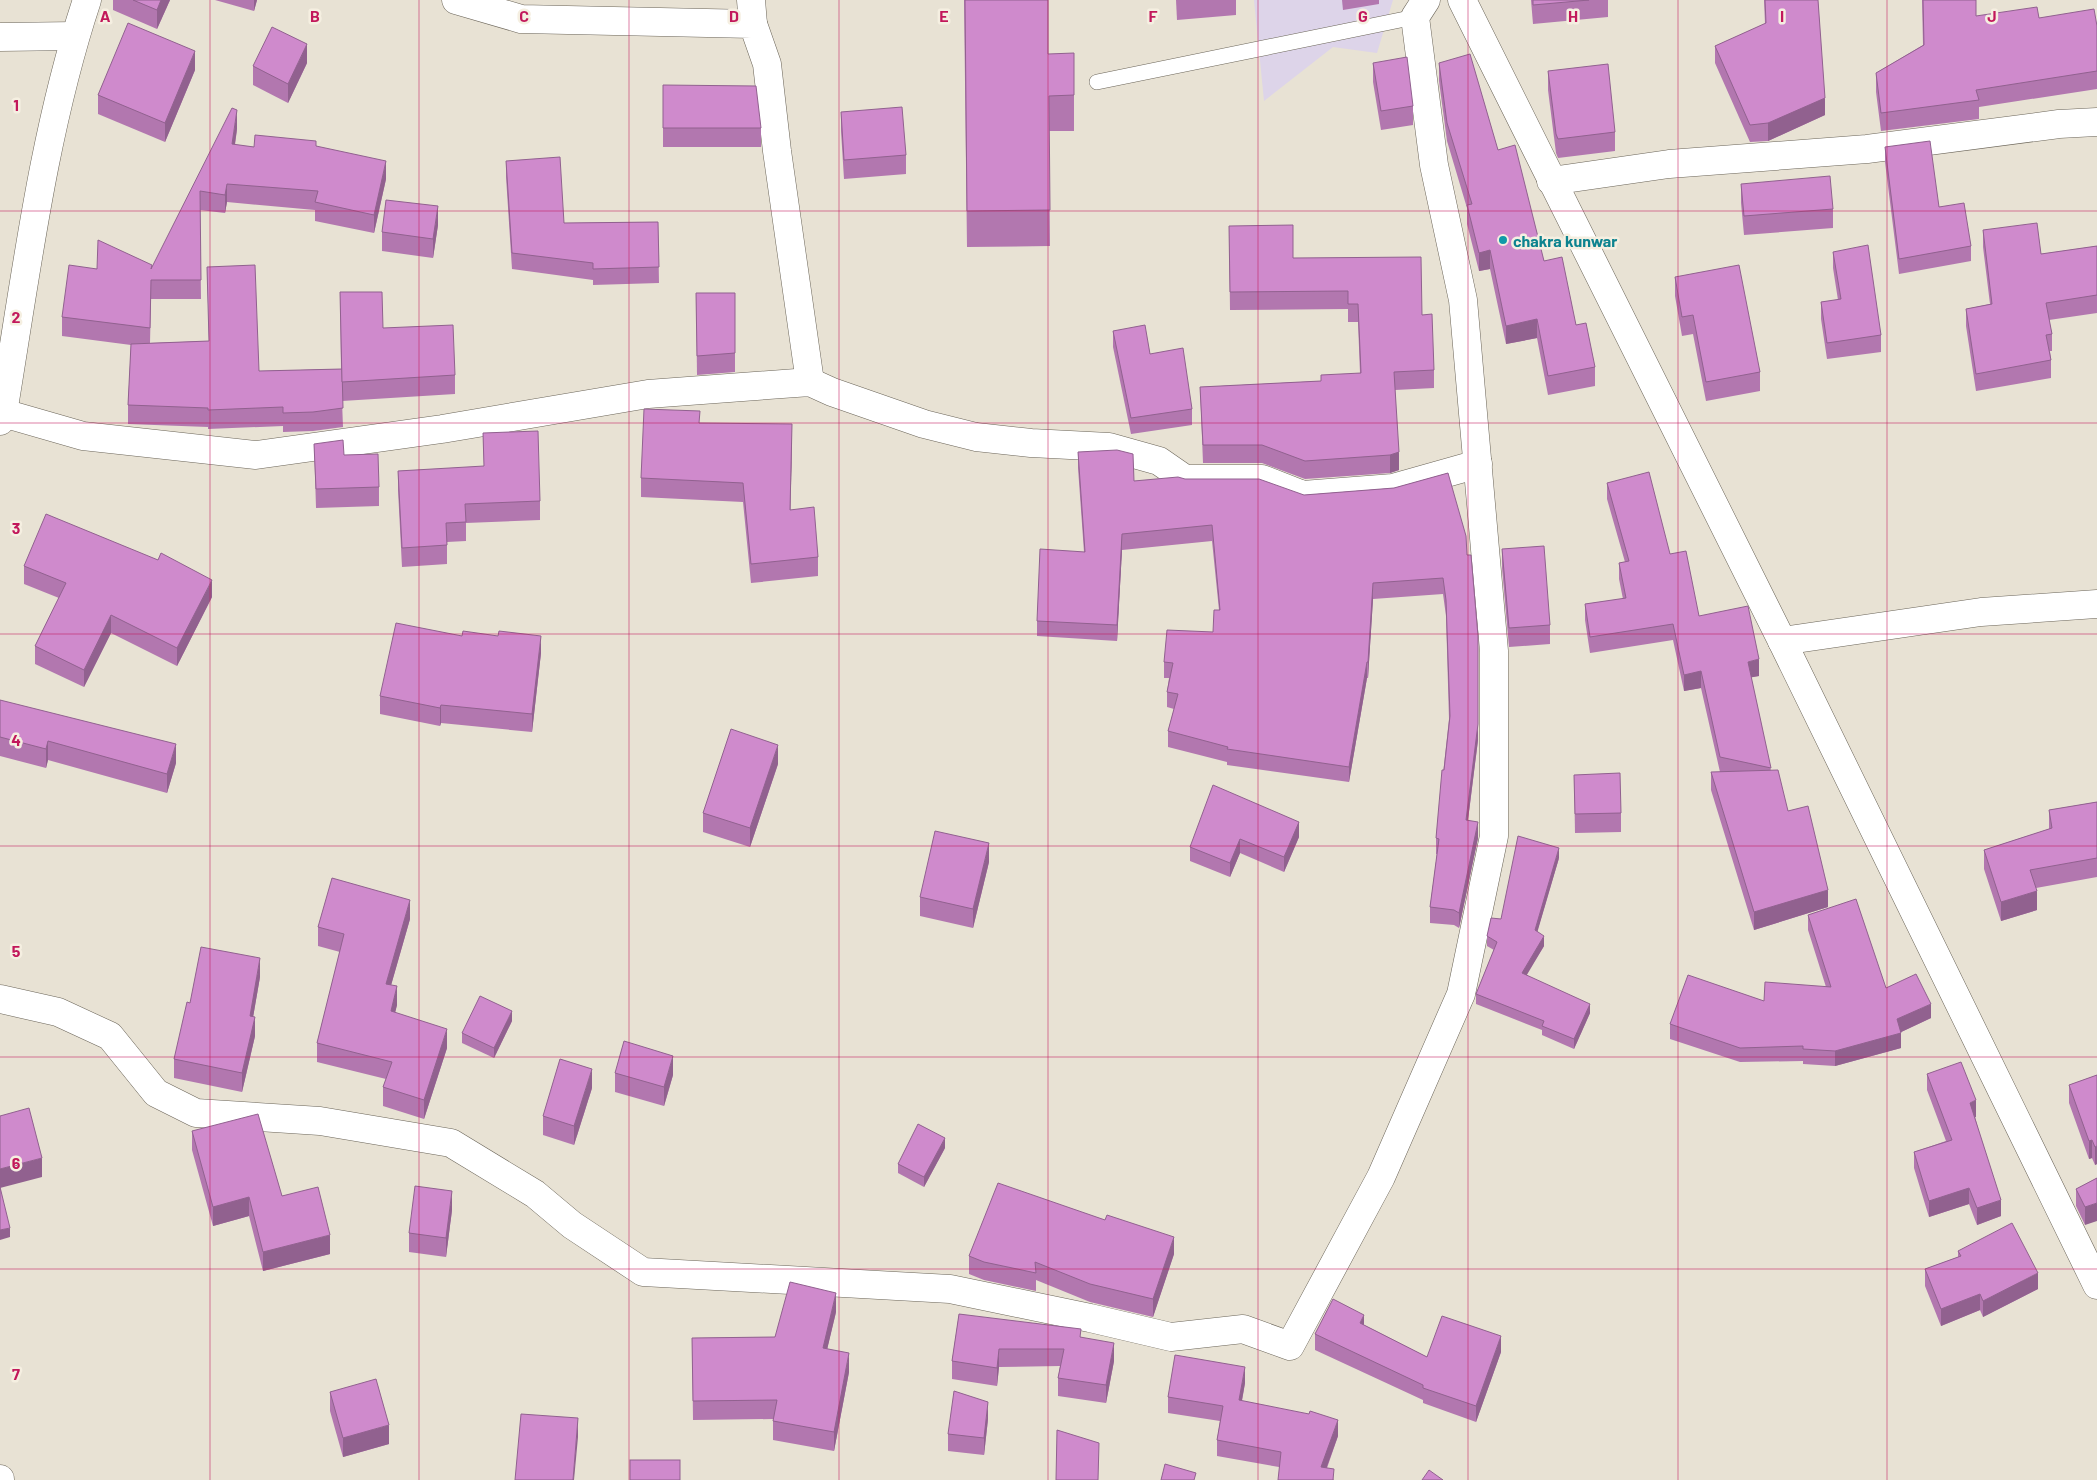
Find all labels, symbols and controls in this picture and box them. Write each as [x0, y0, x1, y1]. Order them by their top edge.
text: A [100, 6, 111, 25]
text: B [310, 6, 320, 25]
text: C [519, 6, 529, 25]
text: D [729, 6, 739, 25]
text: E [939, 6, 949, 25]
text: F [1149, 6, 1158, 25]
text: G [1358, 6, 1368, 25]
text: H [1568, 6, 1578, 25]
text: I [1780, 6, 1784, 25]
text: J [1987, 6, 1997, 25]
text: 1 [13, 95, 19, 114]
place label: chakra kunwar [1513, 231, 1617, 250]
marker: chakra kunwar [1497, 234, 1509, 246]
text: 2 [12, 307, 21, 326]
text: 3 [12, 518, 20, 537]
text: 4 [11, 730, 21, 749]
text: 5 [12, 941, 21, 960]
text: 6 [12, 1153, 21, 1172]
text: 7 [12, 1364, 20, 1383]

